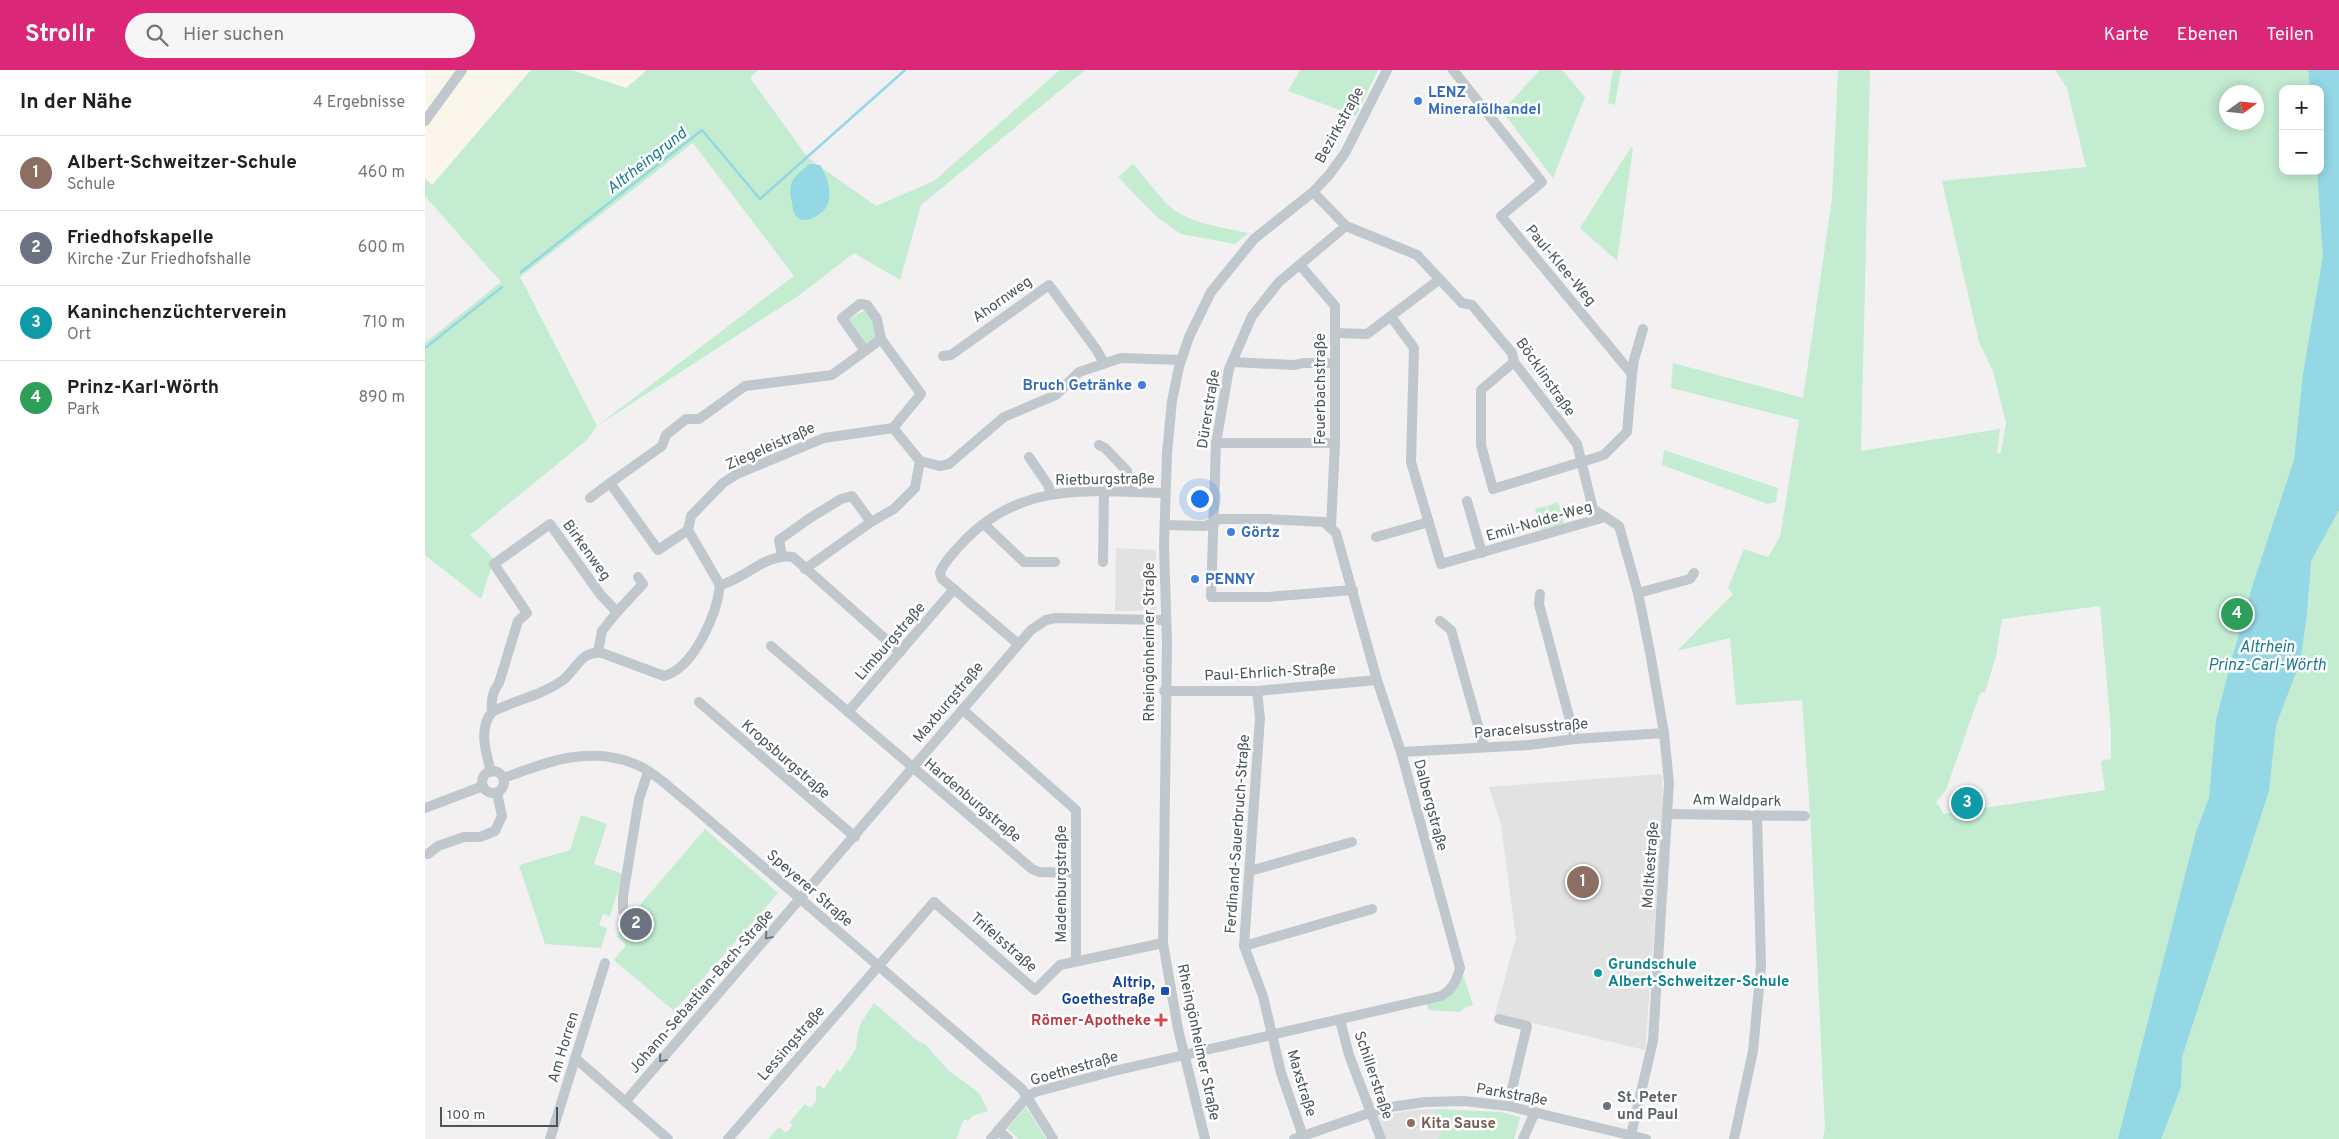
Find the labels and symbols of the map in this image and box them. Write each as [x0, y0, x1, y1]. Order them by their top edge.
street label: Bezirkstraße [1312, 84, 1369, 167]
place label: LENZ Mineralölhandel [1428, 84, 1541, 120]
north arrow [2219, 85, 2264, 130]
marker: LENZ Mineralölhandel [1412, 95, 1424, 107]
water label: Altrheingrund [603, 123, 692, 199]
street label: Paul-Klee-Weg [1520, 221, 1599, 311]
street label: Ahornweg [969, 273, 1036, 328]
street label: Feuerbachstraße [1312, 333, 1331, 445]
street label: Böcklinstraße [1511, 335, 1579, 421]
street label: Dürerstraße [1194, 368, 1225, 450]
place label: Bruch Getränke [1022, 377, 1132, 396]
marker: Bruch Getränke [1136, 379, 1148, 391]
street label: Ziegeleistraße [723, 419, 818, 476]
street label: Rietburgstraße [1055, 470, 1155, 491]
your location [1187, 486, 1213, 512]
street label: Emil-Nolde-Weg [1484, 498, 1595, 547]
street label: Birkenweg [557, 517, 614, 585]
place label: Görtz [1241, 524, 1280, 543]
marker: Görtz [1225, 526, 1237, 538]
street label: Rheingönheimer Straße [1141, 562, 1160, 722]
place label: PENNY [1205, 571, 1255, 590]
marker: PENNY [1189, 573, 1201, 585]
pin: 4 [2221, 595, 2253, 633]
street label: Limburgstraße [852, 599, 930, 685]
water label: Altrhein Prinz-Carl-Wörth [2208, 638, 2326, 676]
street label: Maxburgstraße [910, 659, 989, 747]
street label: Paul-Ehrlich-Straße [1204, 661, 1336, 686]
street label: Paracelsusstraße [1473, 715, 1589, 744]
street label: Kropsburgstraße [737, 716, 833, 804]
street label: Ferdinand-Sauerbruch-Straße [1222, 734, 1255, 934]
street label: Hardenburgstraße [919, 755, 1025, 847]
street label: Dalbergstraße [1408, 757, 1451, 853]
pin: 3 [1951, 784, 1983, 822]
street label: Am Waldpark [1692, 791, 1782, 812]
street label: Moltkestraße [1639, 821, 1664, 909]
street label: Madenburgstraße [1053, 825, 1072, 943]
street label: Speyerer Straße [762, 846, 856, 932]
pin: 1 [1567, 863, 1599, 901]
pin: 2 [620, 905, 652, 943]
street label: Johann-Sebastian-Bach-Straße [626, 906, 779, 1078]
street label: Trifelsstraße [966, 909, 1040, 977]
one-way arrow [765, 930, 774, 939]
place label: Grundschule Albert-Schweitzer-Schule [1608, 956, 1789, 992]
street label: Rheingönheimer Straße [1172, 962, 1223, 1122]
marker: Grundschule Albert-Schweitzer-Schule [1592, 967, 1604, 979]
place label: Altrip, Goethestraße [1061, 974, 1155, 1010]
marker: Altrip, Goethestraße [1159, 985, 1171, 997]
street label: Lessingstraße [754, 1003, 830, 1085]
street label: Am Horren [545, 1010, 584, 1085]
place label: Römer-Apotheke [1031, 1012, 1151, 1031]
marker: Römer-Apotheke [1155, 1014, 1167, 1026]
street label: Schillerstraße [1349, 1029, 1397, 1122]
street label: Goethestraße [1028, 1048, 1121, 1091]
street label: Maxstraße [1281, 1048, 1320, 1119]
one-way arrow [659, 1053, 668, 1062]
street label: Parkstraße [1474, 1080, 1549, 1111]
place label: St. Peter und Paul [1617, 1089, 1678, 1125]
marker: St. Peter und Paul [1601, 1100, 1613, 1112]
scale bar [440, 1104, 557, 1127]
place label: Kita Sause [1421, 1115, 1496, 1134]
marker: Kita Sause [1405, 1117, 1417, 1129]

